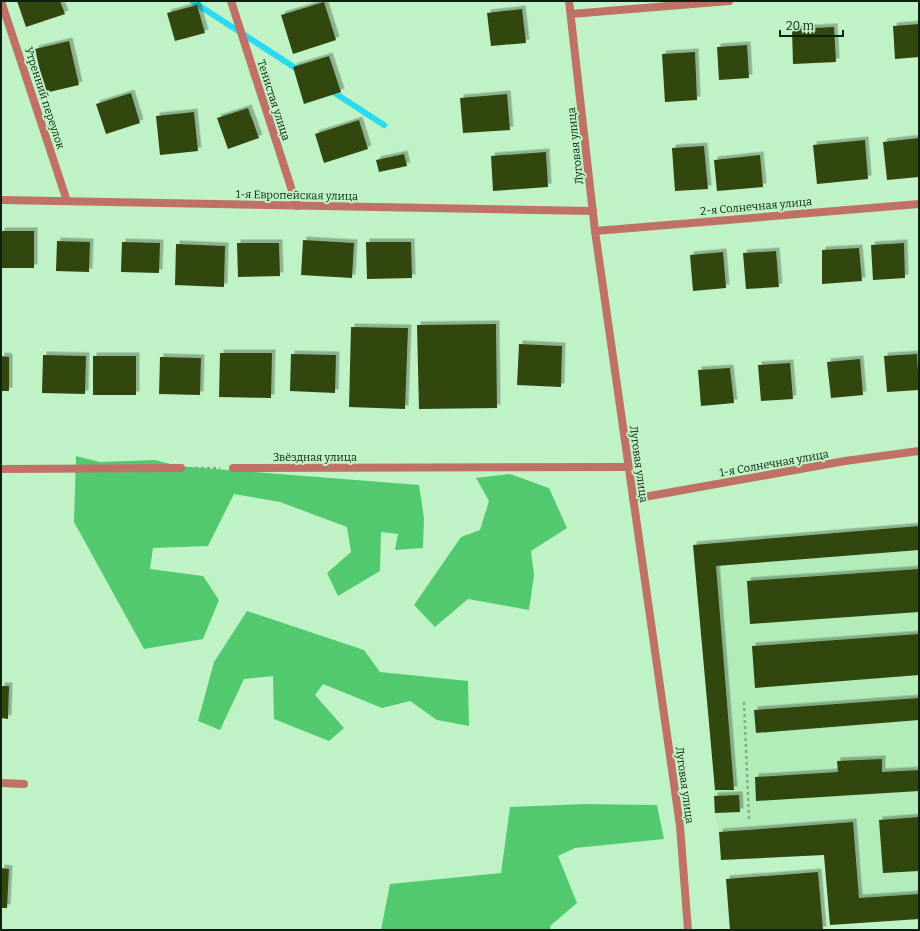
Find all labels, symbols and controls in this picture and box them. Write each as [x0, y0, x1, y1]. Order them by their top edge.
scale bar [780, 12, 843, 38]
text: 20 m [786, 19, 815, 33]
street label: Утренний переулок [22, 45, 67, 151]
street label: Тенистая улица [254, 58, 293, 142]
street label: Луговая улица [565, 107, 586, 185]
street label: 1-я Европейская улица [236, 188, 358, 203]
street label: 2-я Солнечная улица [700, 195, 813, 218]
street label: Луговая улица [627, 425, 650, 503]
street label: 1-я Солнечная улица [718, 447, 830, 480]
street label: Звёздная улица [273, 451, 357, 464]
street label: Луговая улица [673, 746, 696, 824]

